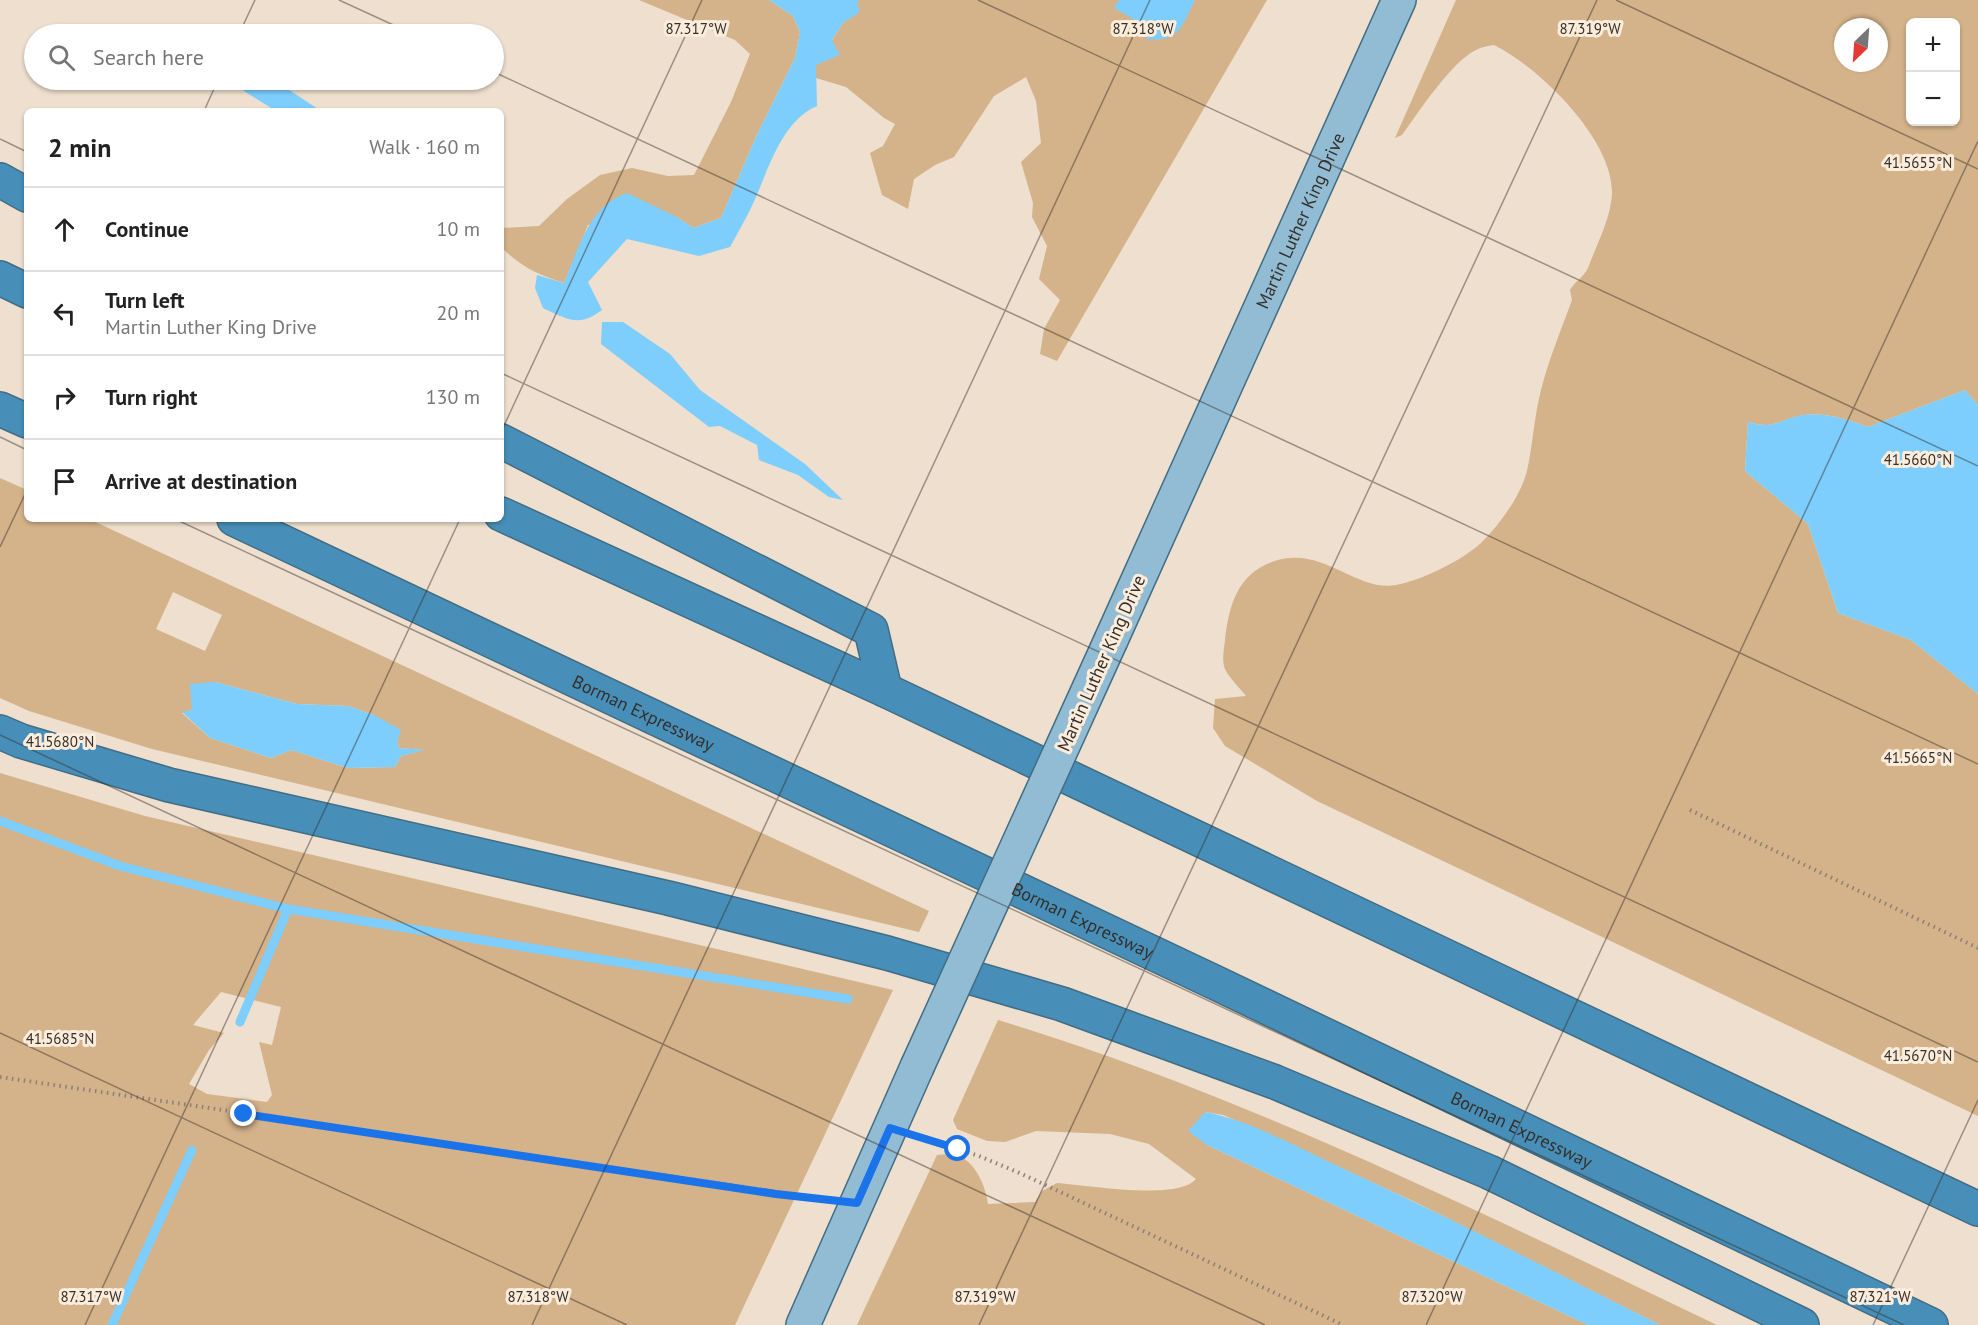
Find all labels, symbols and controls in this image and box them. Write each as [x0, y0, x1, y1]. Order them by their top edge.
north arrow [1834, 18, 1888, 72]
map controls [1906, 18, 1960, 126]
button: + [1906, 18, 1960, 72]
text: 87.317°W [665, 19, 727, 38]
text: 87.318°W [1112, 19, 1174, 38]
text: 87.319°W [1559, 19, 1621, 38]
search box [24, 24, 504, 90]
icon: search [45, 41, 78, 74]
text: Search here [93, 43, 204, 71]
button: − [1906, 72, 1960, 126]
street label: Martin Luther King Drive [1250, 129, 1349, 312]
text: 2 min [48, 131, 111, 164]
text: Walk · 160 m [369, 134, 480, 160]
text: 41.5655°N [1884, 153, 1952, 172]
icon: ahead [48, 213, 81, 246]
text: Continue [105, 215, 189, 243]
text: 10 m [437, 216, 480, 242]
text: Turn left [105, 286, 185, 314]
icon: left [48, 297, 81, 330]
text: 20 m [437, 300, 480, 326]
text: Martin Luther King Drive [105, 314, 317, 340]
icon: right [48, 381, 81, 414]
text: Turn right [105, 383, 197, 411]
text: 130 m [426, 384, 480, 410]
text: 41.5660°N [1884, 450, 1952, 469]
icon: arrive [48, 465, 81, 498]
text: Arrive at destination [105, 467, 297, 495]
street label: Martin Luther King Drive [1052, 571, 1150, 755]
street label: Borman Expressway [569, 669, 719, 756]
text: 41.5680°N [26, 732, 94, 751]
text: 41.5665°N [1884, 748, 1952, 767]
street label: Borman Expressway [1008, 877, 1158, 964]
text: 41.5685°N [26, 1029, 94, 1048]
text: 41.5670°N [1884, 1046, 1952, 1065]
street label: Borman Expressway [1447, 1086, 1597, 1173]
route end [230, 1100, 256, 1126]
route start [944, 1135, 970, 1161]
text: 87.317°W [60, 1287, 122, 1306]
text: 87.318°W [507, 1287, 569, 1306]
text: 87.319°W [954, 1287, 1016, 1306]
text: 87.320°W [1401, 1287, 1463, 1306]
text: 87.321°W [1849, 1287, 1911, 1306]

